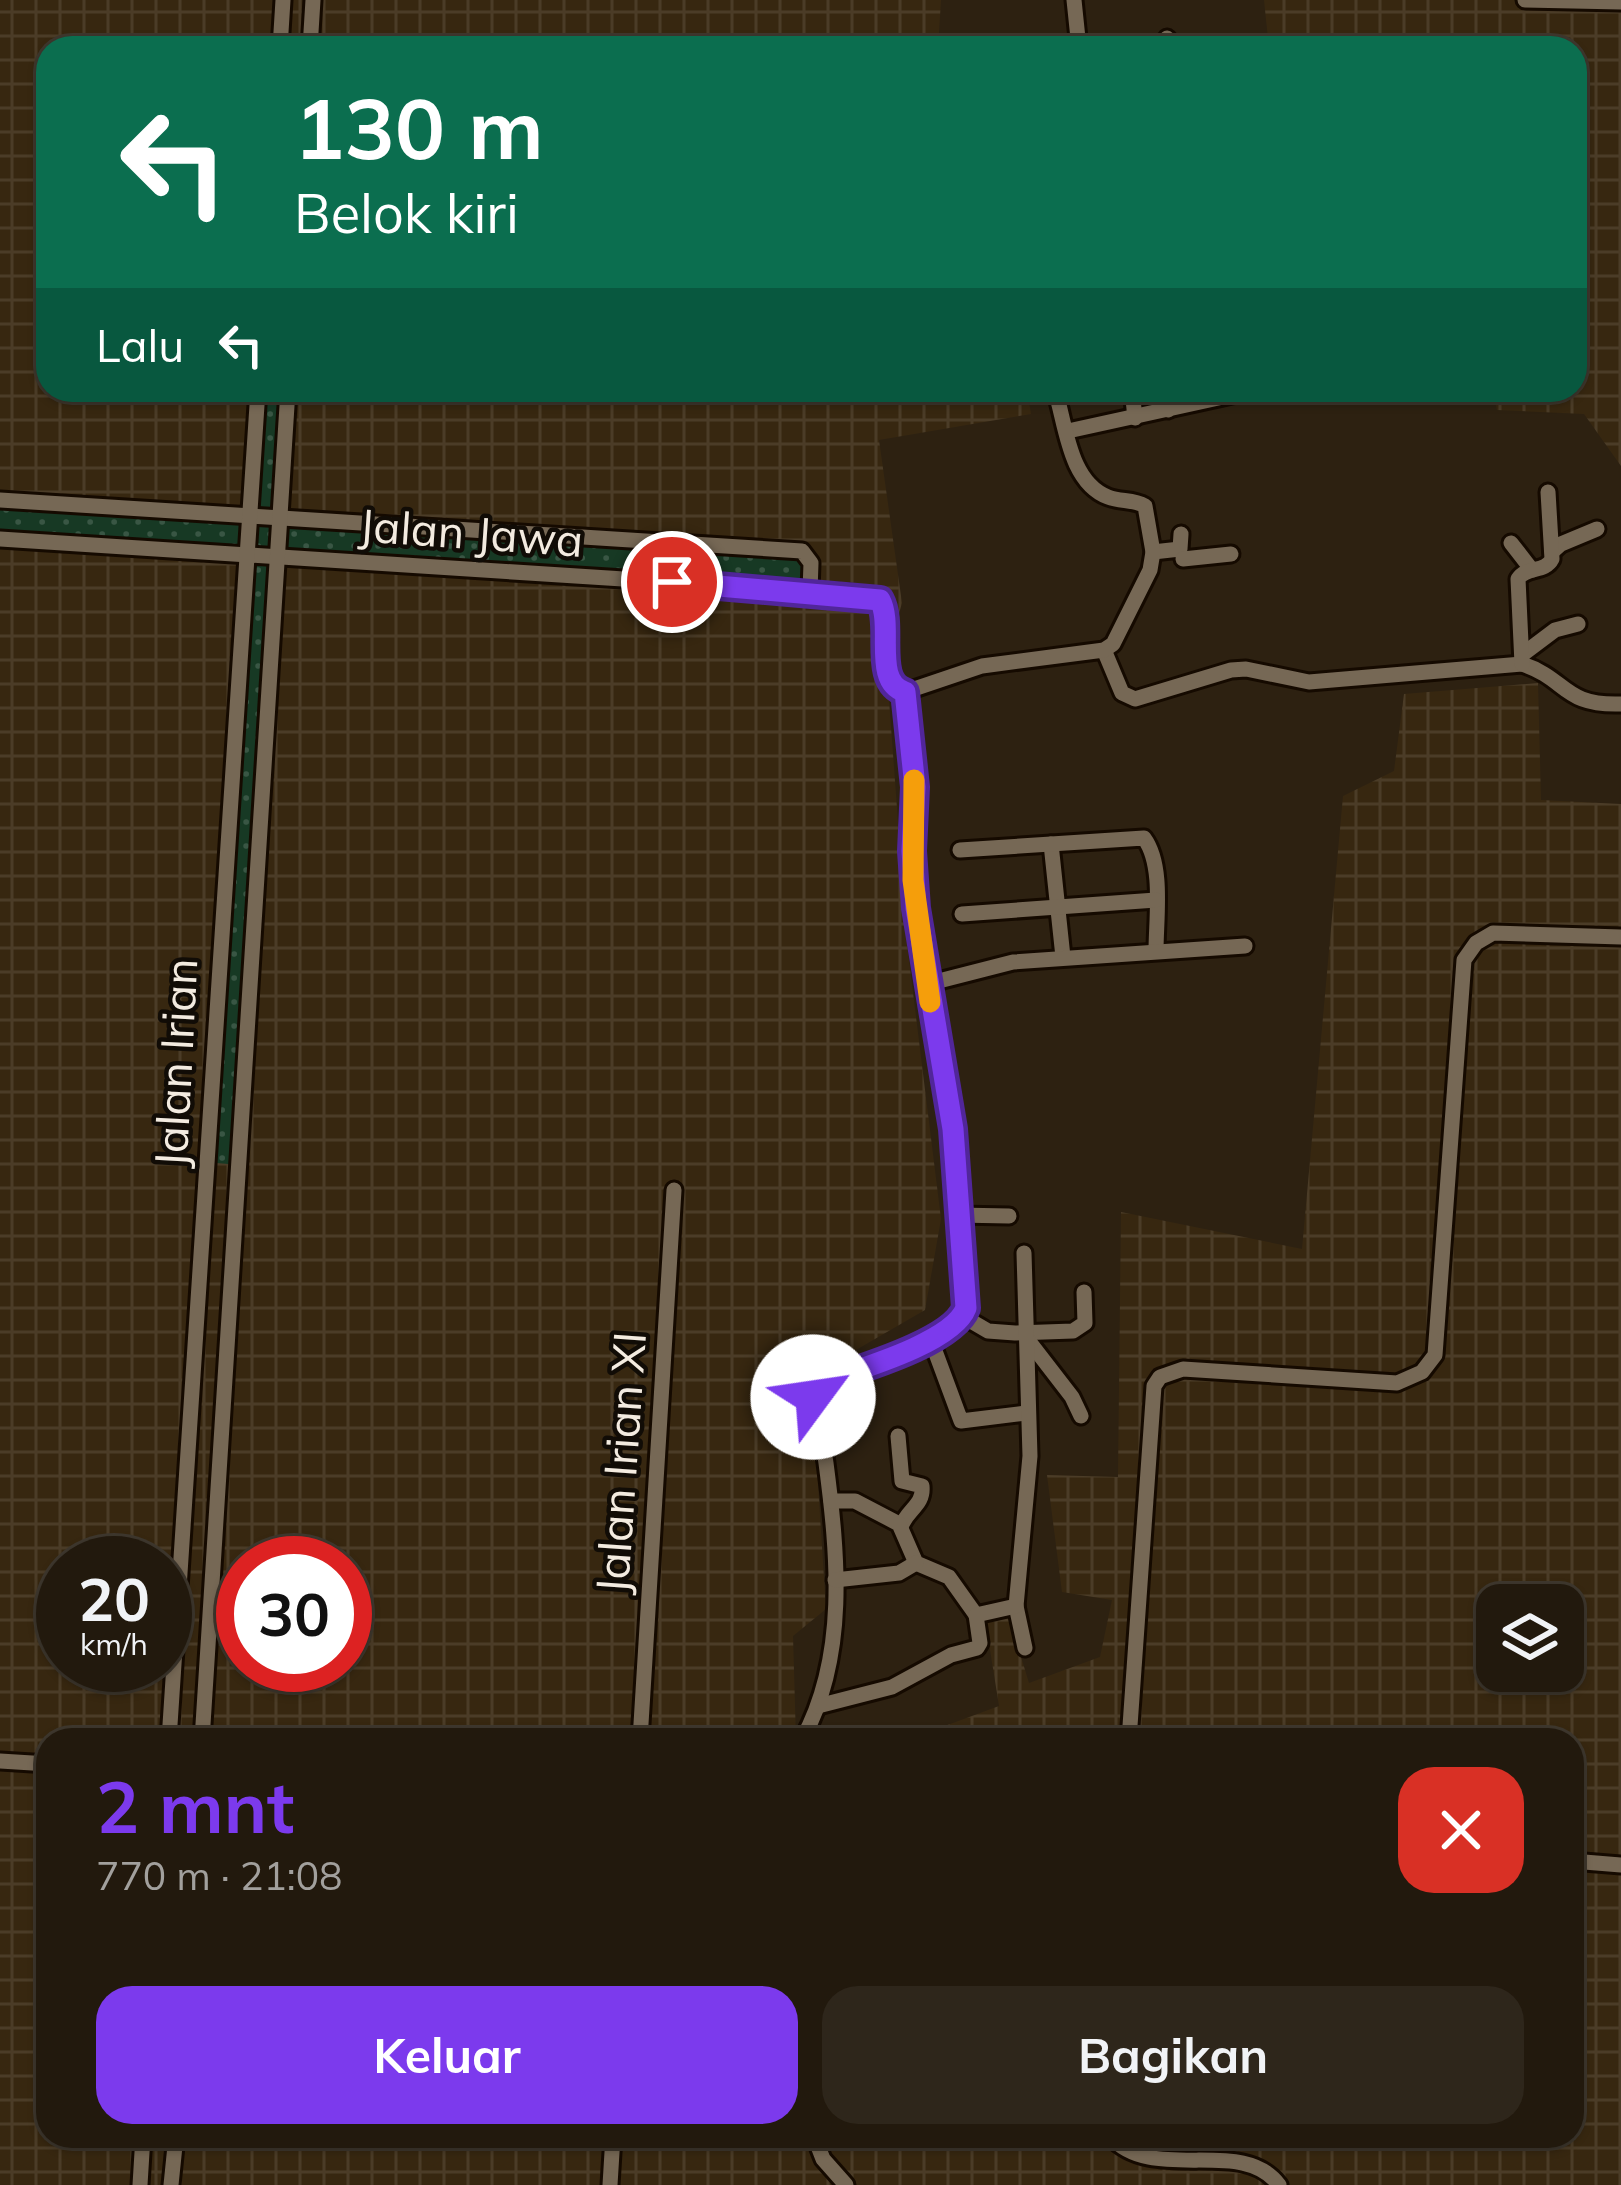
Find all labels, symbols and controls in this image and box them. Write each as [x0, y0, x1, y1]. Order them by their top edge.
text: 130 m [294, 75, 544, 180]
icon: left [96, 84, 252, 240]
text: Belok kiri [294, 179, 519, 247]
icon: left [208, 312, 274, 378]
text: Lalu [96, 317, 184, 373]
street label: Jalan Jawa [357, 496, 585, 568]
pin [621, 531, 723, 633]
icon: arrive [639, 549, 705, 615]
street label: Jalan Irian [142, 957, 208, 1169]
street label: Jalan Irian XI [583, 1330, 657, 1596]
position arrow [750, 1334, 876, 1460]
speed limit sign: 30 [216, 1536, 372, 1692]
text: 20 [78, 1561, 150, 1636]
map controls [1476, 1584, 1584, 1692]
button: layers [1476, 1584, 1584, 1692]
text: km/h [80, 1625, 148, 1663]
text: 2 mnt [96, 1761, 294, 1851]
button: close [1398, 1767, 1524, 1893]
text: 770 m · 21:08 [96, 1851, 342, 1900]
button: Keluar [96, 1986, 798, 2124]
button: Bagikan [822, 1986, 1524, 2124]

